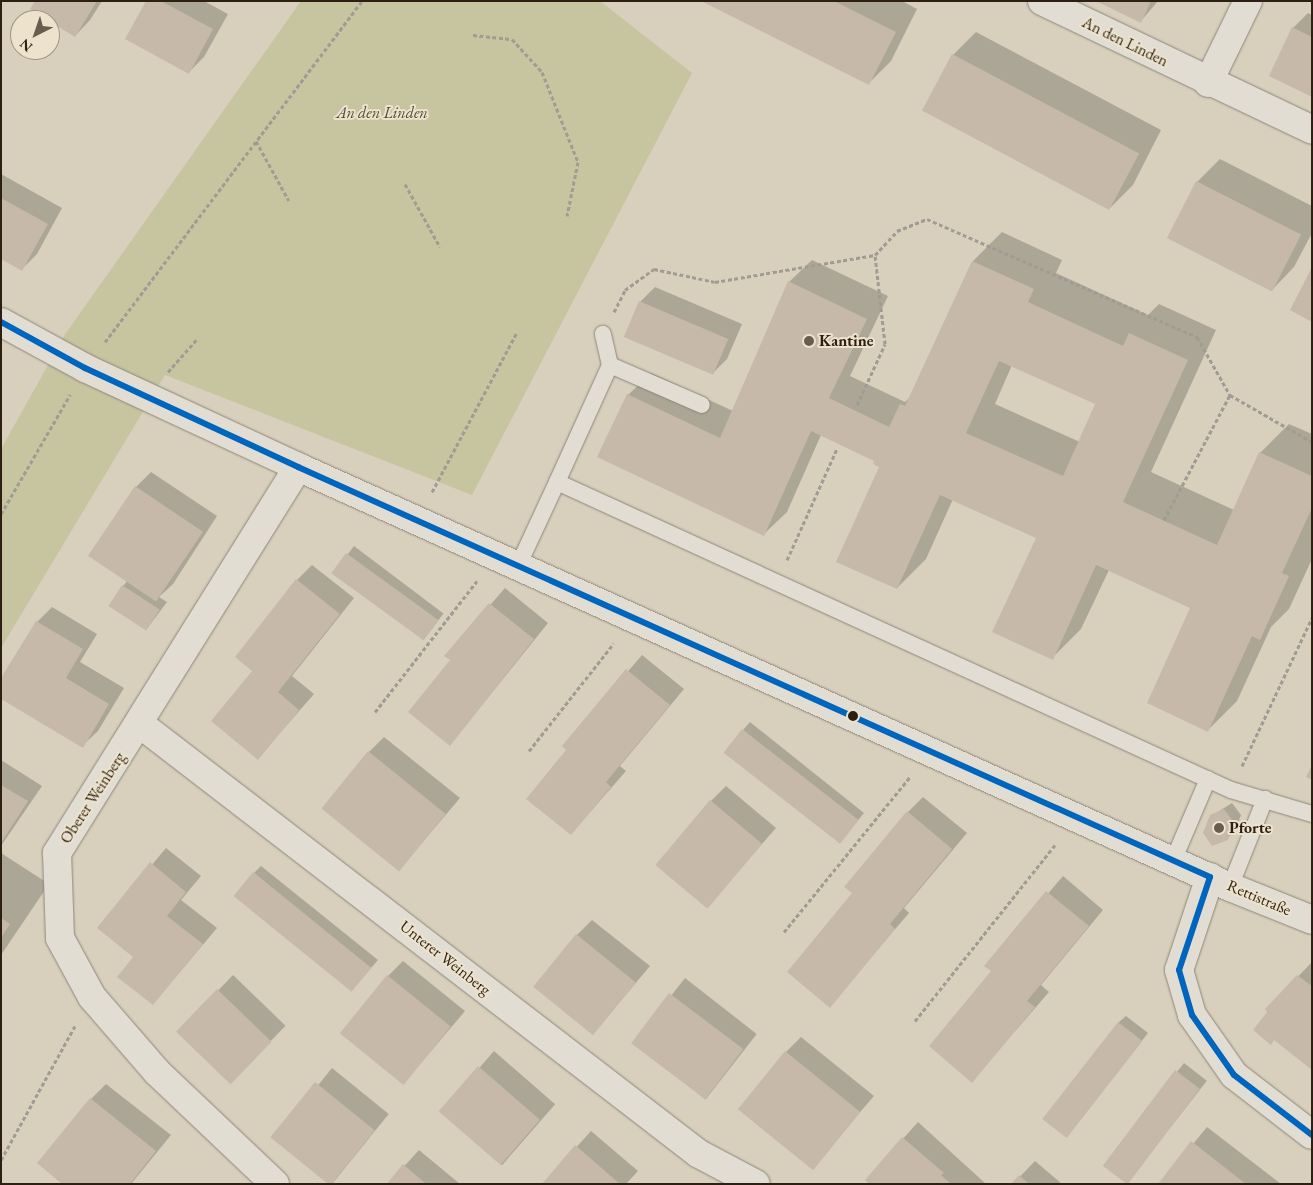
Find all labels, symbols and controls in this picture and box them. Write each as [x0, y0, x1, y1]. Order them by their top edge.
north arrow [10, 10, 60, 60]
street label: An den Linden [1079, 13, 1171, 71]
text: N [16, 35, 36, 56]
park label: An den Linden [336, 103, 428, 123]
place label: Kantine [819, 331, 873, 351]
marker: Kantine [803, 335, 815, 347]
unlabelled marker [848, 711, 858, 721]
street label: Oberer Weinberg [56, 749, 130, 847]
place label: Pforte [1229, 818, 1271, 838]
marker: Pforte [1213, 822, 1225, 834]
street label: Rettistraße [1224, 876, 1294, 920]
street label: Unterer Weinberg [396, 917, 494, 999]

